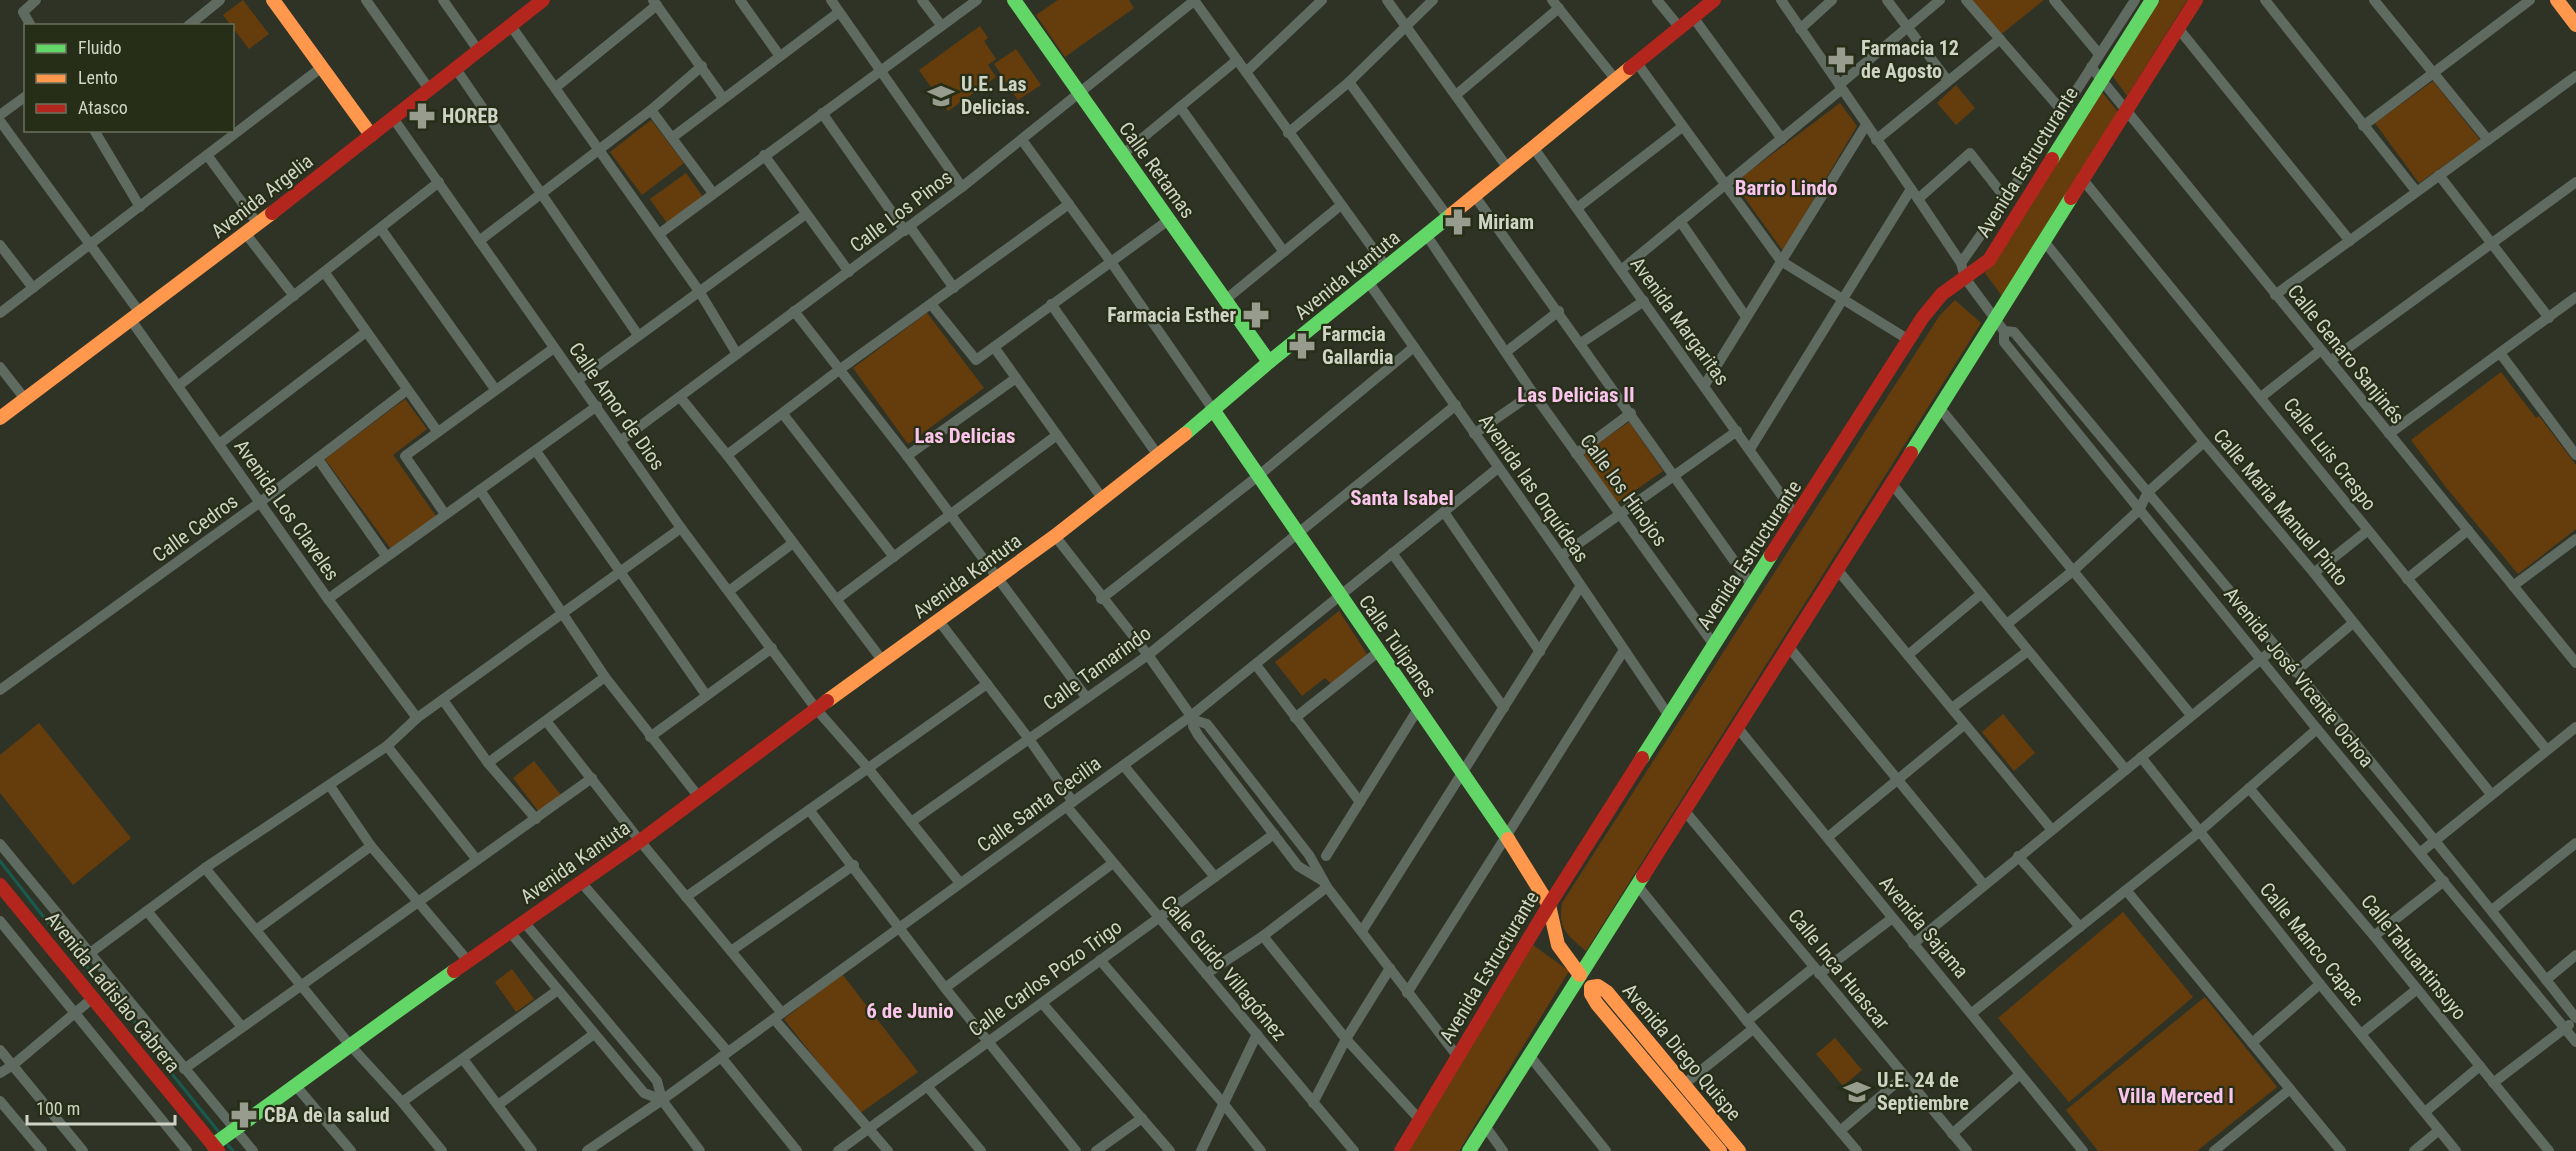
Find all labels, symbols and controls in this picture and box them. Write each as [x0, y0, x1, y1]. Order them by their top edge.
legend [24, 24, 234, 132]
place label: Farmacia 12 de Agosto [1861, 36, 1959, 83]
text: Fluido [78, 37, 122, 58]
pharmacy icon: Farmacia 12 de Agosto [1826, 45, 1856, 75]
text: Lento [78, 67, 118, 88]
place label: U.E. Las Delicias. [961, 72, 1031, 119]
school or university icon: U.E. Las Delicias. [926, 81, 956, 111]
street label: Avenida Estructurante [1971, 82, 2083, 242]
text: Atasco [78, 97, 128, 118]
pharmacy icon: HOREB [407, 101, 437, 131]
place label: HOREB [442, 104, 498, 128]
street label: Calle Retamas [1114, 117, 1200, 223]
street label: Avenida Argelia [206, 149, 318, 243]
street label: Calle Los Pinos [845, 165, 957, 257]
district label: Barrio Lindo [1735, 176, 1837, 200]
pharmacy icon: Miriam [1443, 207, 1473, 237]
place label: Miriam [1478, 210, 1534, 234]
street label: Avenida Kantuta [1290, 225, 1404, 325]
street label: Avenida Margaritas [1625, 252, 1735, 390]
street label: Calle Genaro Sanjinés [2283, 280, 2409, 428]
pharmacy icon: Farmacia Esther [1241, 300, 1271, 330]
place label: Farmacia Esther [1107, 303, 1236, 327]
place label: Farmcia Gallardia [1322, 322, 1393, 369]
pharmacy icon: Farmcia Gallardia [1287, 331, 1317, 361]
street label: Calle Amor de Dios [564, 338, 670, 474]
district label: Las Delicias II [1517, 383, 1635, 407]
street label: Calle Luis Crespo [2278, 393, 2382, 515]
street label: Avenida las Orquídeas [1474, 409, 1594, 567]
district label: Las Delicias [914, 424, 1016, 448]
street label: Calle Maria Manuel Pinto [2208, 424, 2354, 590]
street label: Calle los Hinojos [1575, 429, 1673, 551]
street label: Avenida Los Claveles [229, 435, 345, 585]
street label: Avenida Estructurante [1692, 476, 1806, 634]
district label: Santa Isabel [1350, 486, 1454, 510]
street label: Calle Cedros [148, 489, 242, 567]
street label: Avenida Kantuta [908, 529, 1026, 623]
street label: Avenida José Vicente Ochoa [2219, 582, 2379, 772]
street label: Calle Tulipanes [1354, 590, 1442, 702]
street label: Calle Tamarindo [1038, 621, 1156, 715]
street label: Calle Santa Cecilia [972, 751, 1106, 857]
street label: Avenida Kantuta [515, 815, 635, 909]
street label: Avenida Sajama [1874, 871, 1974, 983]
street label: Calle Manco Capac [2255, 877, 2369, 1011]
street label: Avenida Estructurante [1434, 887, 1544, 1047]
street label: Calle Guido Villagómez [1156, 890, 1292, 1046]
street label: CalleTahuantinsuyo [2356, 890, 2472, 1024]
street label: Calle Inca Huascar [1783, 904, 1895, 1034]
street label: Avenida Ladislao Cabrera [41, 907, 185, 1077]
street label: Calle Carlos Pozo Trigo [964, 914, 1126, 1042]
street label: Avenida Diego Quispe [1618, 979, 1746, 1125]
district label: 6 de Junio [866, 999, 954, 1023]
place label: U.E. 24 de Septiembre [1877, 1068, 1969, 1115]
school or university icon: U.E. 24 de Septiembre [1842, 1077, 1872, 1107]
district label: Villa Merced I [2118, 1084, 2234, 1108]
scale bar [27, 1088, 176, 1126]
text: 100 m [36, 1098, 80, 1119]
pharmacy icon: CBA de la salud [229, 1100, 259, 1130]
place label: CBA de la salud [264, 1103, 390, 1127]

